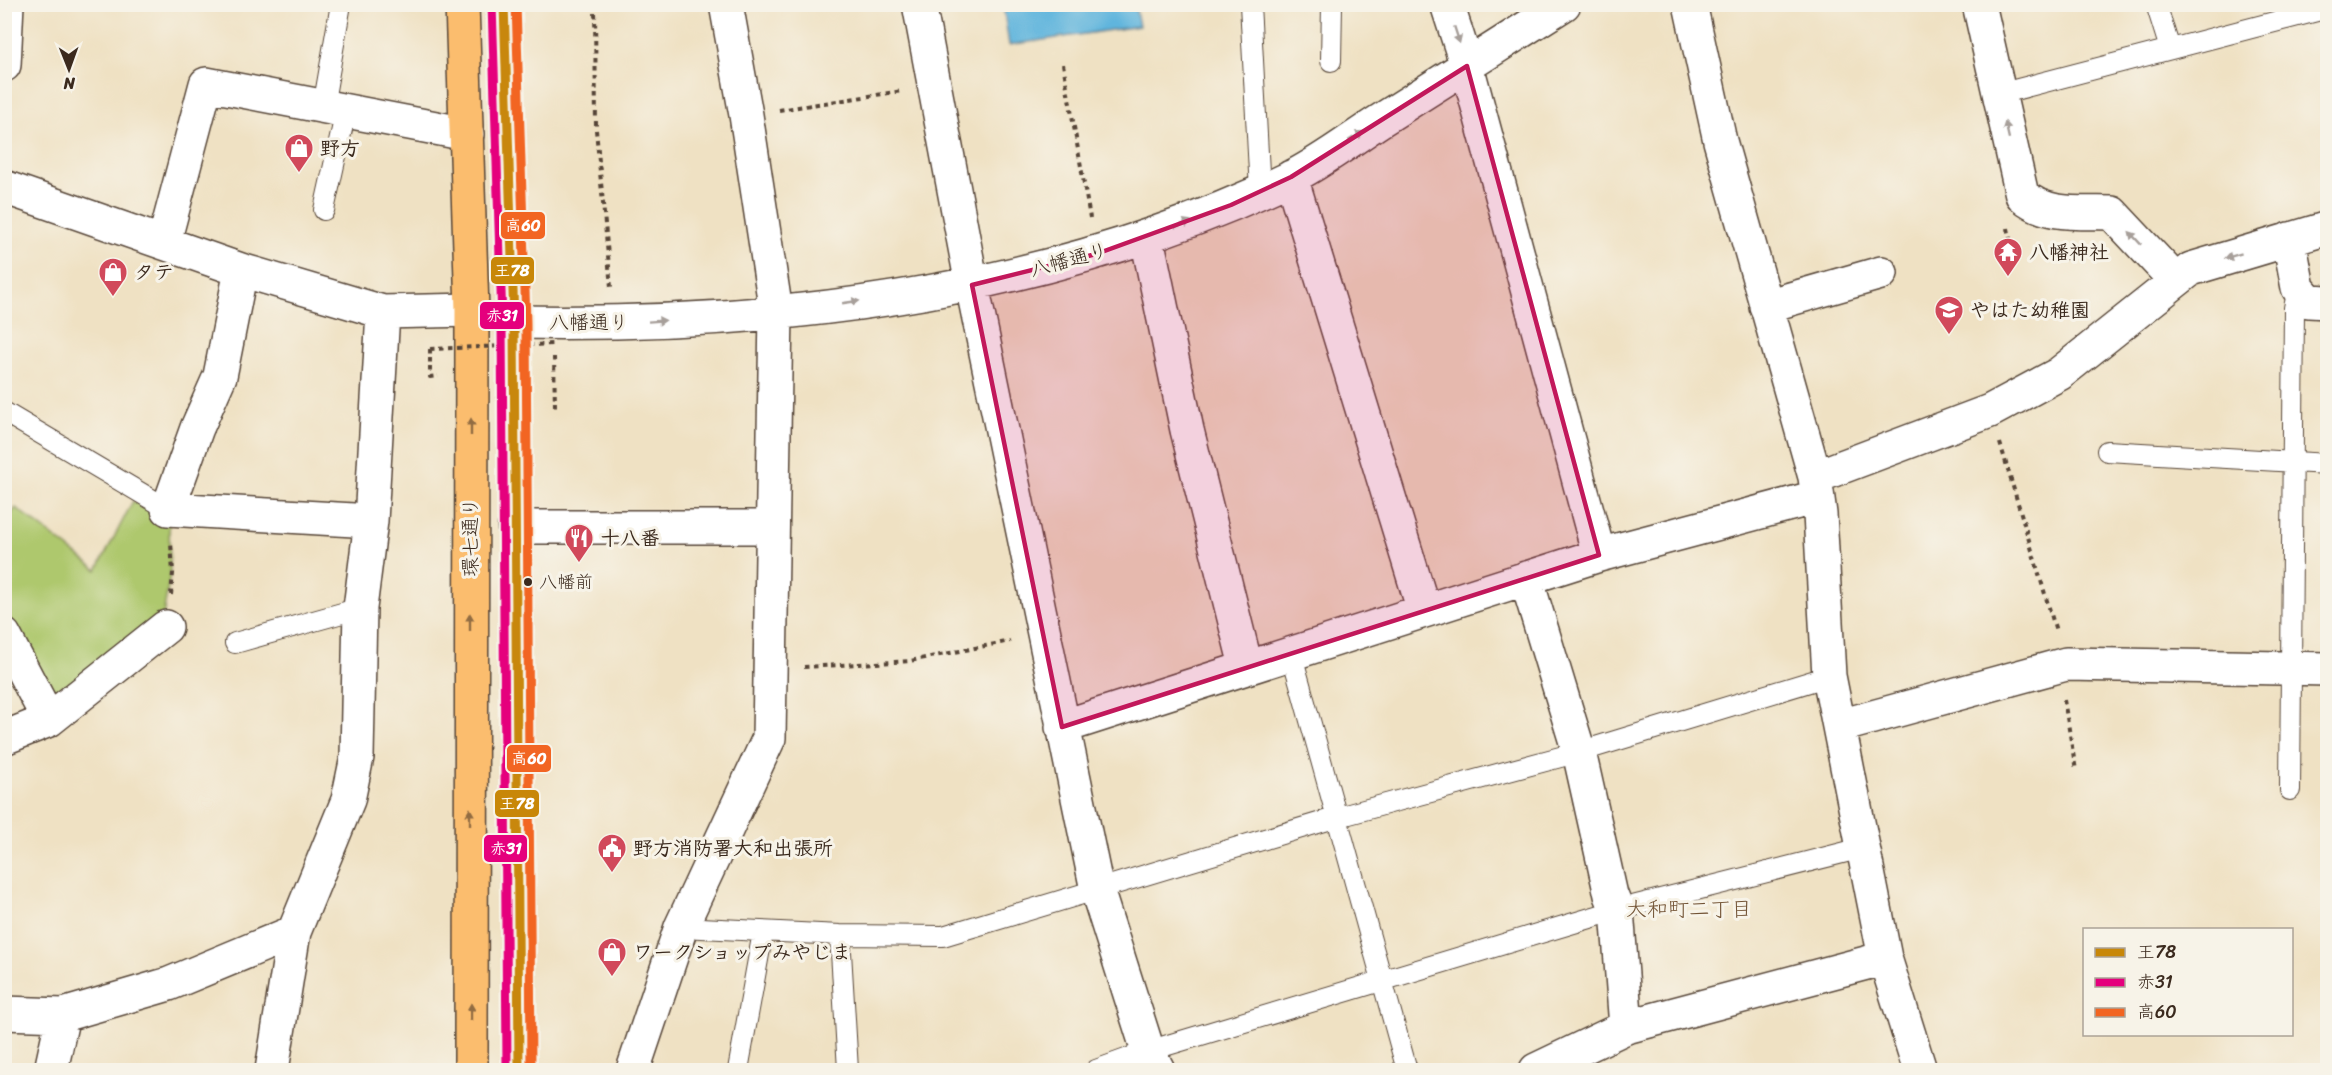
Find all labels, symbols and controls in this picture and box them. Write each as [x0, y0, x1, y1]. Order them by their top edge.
one-way arrow [1452, 26, 1462, 44]
north arrow [39, 39, 99, 99]
text: N [63, 69, 76, 98]
one-way arrow [2002, 121, 2012, 139]
place label: 野方 [320, 131, 360, 166]
one-way arrow [1348, 131, 1364, 142]
shop icon: 野方 [283, 132, 315, 174]
line badge: 高60 [500, 211, 546, 240]
text: 高60 [505, 211, 541, 240]
one-way arrow [1174, 219, 1192, 229]
one-way arrow [2128, 230, 2142, 245]
street label: 八幡通り [1026, 233, 1112, 287]
place label: 八幡神社 [2029, 235, 2109, 270]
temple icon: 八幡神社 [1992, 236, 2024, 278]
one-way arrow [2224, 252, 2242, 261]
place label: タテ [134, 255, 174, 290]
shop icon: タテ [97, 256, 129, 298]
line badge: 王78 [490, 256, 535, 285]
text: 王78 [495, 256, 530, 285]
place label: やはた幼稚園 [1970, 293, 2090, 328]
school or university icon: やはた幼稚園 [1933, 294, 1965, 336]
one-way arrow [841, 297, 860, 306]
line badge: 赤31 [479, 301, 525, 330]
text: 赤31 [486, 301, 518, 330]
street label: 八幡通り [549, 305, 629, 340]
one-way arrow [647, 316, 666, 325]
one-way arrow [466, 418, 476, 437]
street label: 環七通り [453, 497, 488, 577]
place label: 十八番 [600, 521, 660, 556]
restaurant icon: 十八番 [563, 522, 595, 564]
place label: 八幡前 [539, 566, 593, 598]
marker: 八幡前 [522, 576, 534, 588]
one-way arrow [465, 613, 475, 632]
line badge: 高60 [506, 744, 552, 773]
text: 高60 [511, 744, 547, 773]
line badge: 王78 [494, 789, 540, 818]
text: 王78 [500, 789, 535, 818]
one-way arrow [465, 808, 475, 827]
place label: 野方消防署大和出張所 [633, 831, 833, 866]
public building icon: 野方消防署大和出張所 [596, 832, 628, 874]
line badge: 赤31 [483, 834, 528, 863]
text: 赤31 [490, 834, 522, 863]
district label: 大和町二丁目 [1626, 890, 1752, 928]
legend [2083, 928, 2293, 1036]
place label: ワークショップみやじま [633, 935, 851, 970]
shop icon: ワークショップみやじま [596, 936, 628, 978]
text: 王78 [2137, 936, 2176, 968]
text: 赤31 [2137, 966, 2173, 998]
text: 高60 [2137, 996, 2177, 1028]
one-way arrow [466, 1003, 476, 1022]

